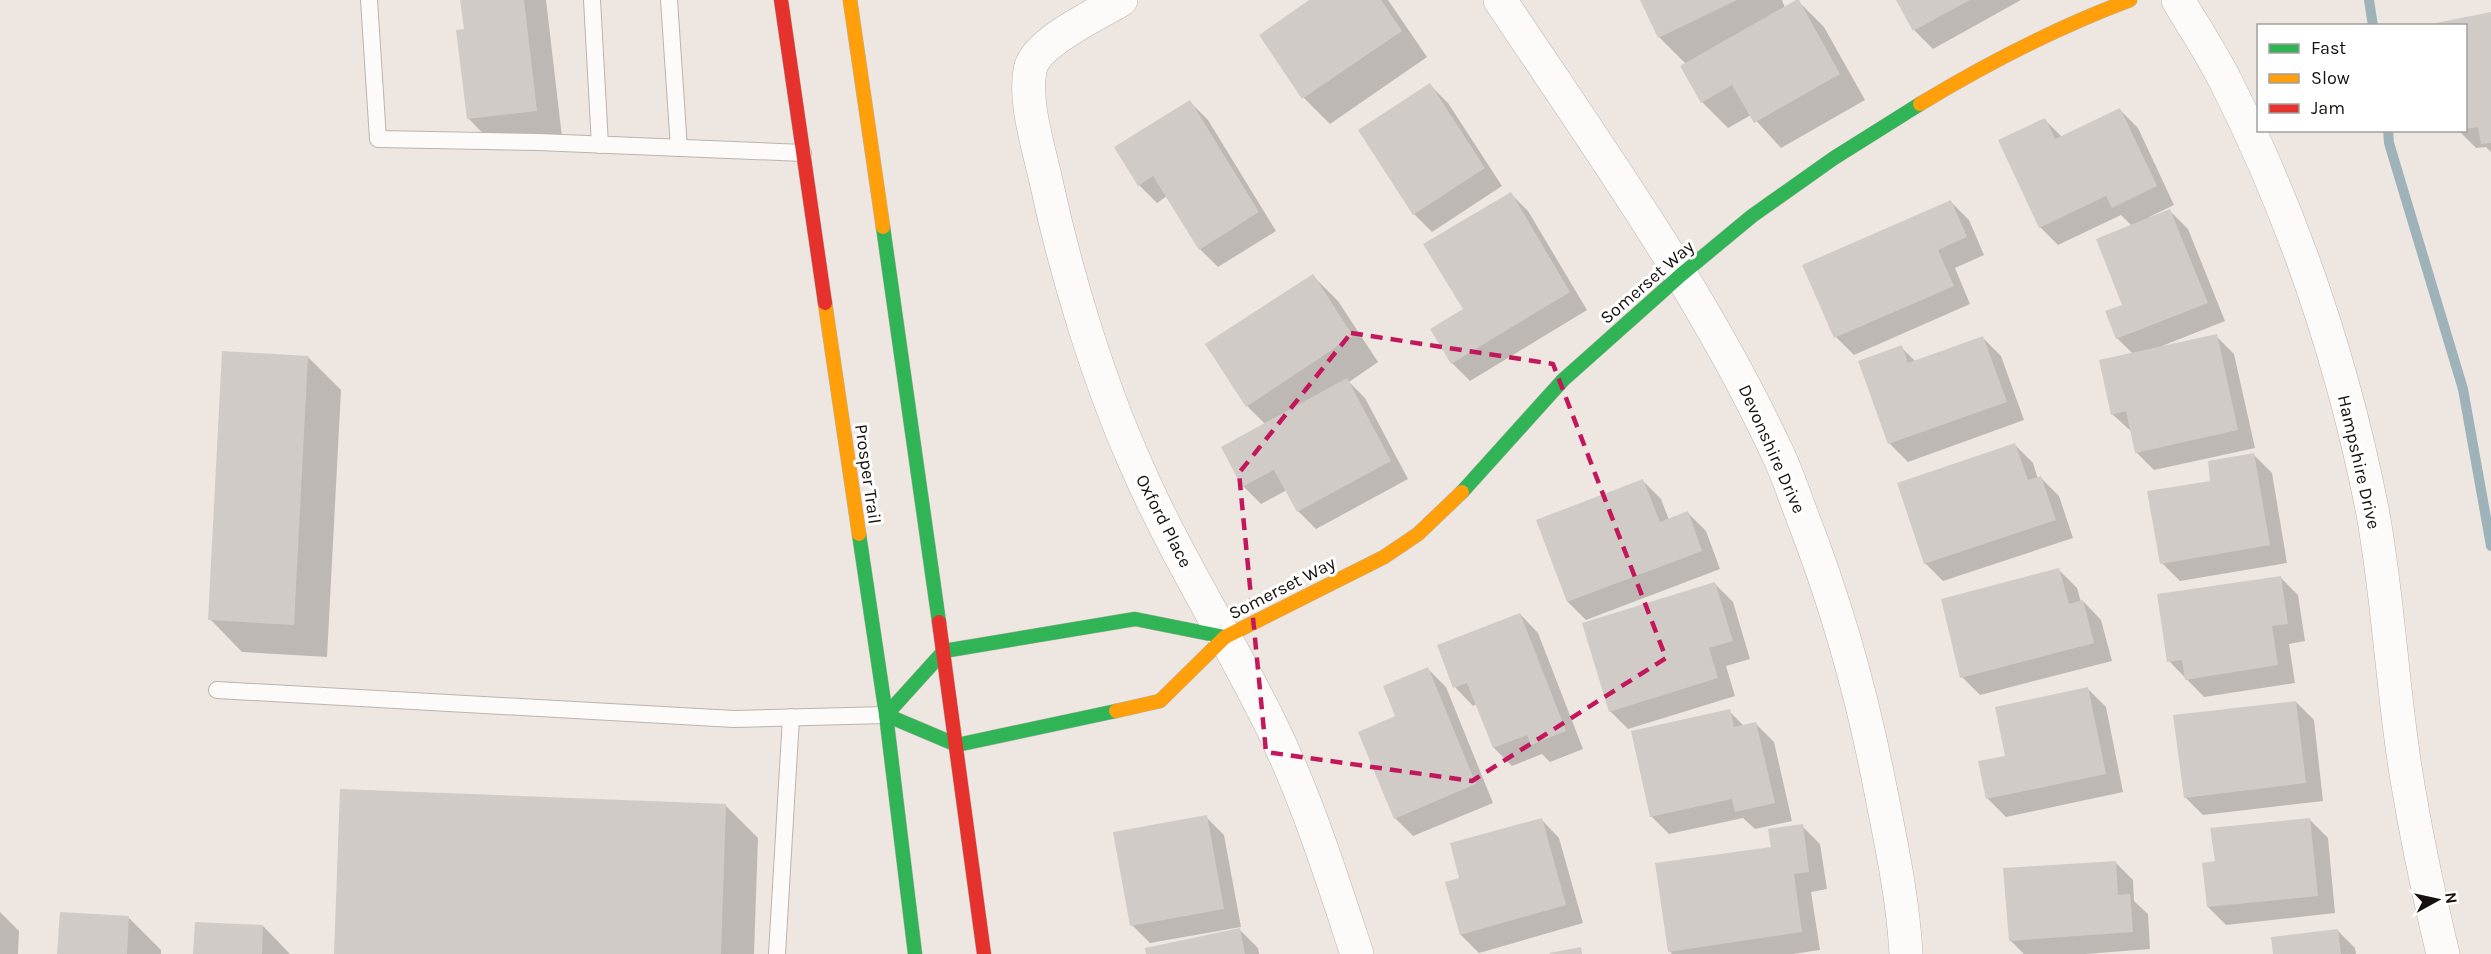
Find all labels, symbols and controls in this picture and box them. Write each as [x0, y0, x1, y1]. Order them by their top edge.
legend [2257, 24, 2467, 132]
text: Fast [2311, 37, 2346, 59]
text: Slow [2311, 67, 2350, 89]
text: Jam [2311, 97, 2345, 119]
street label: Somerset Way [1596, 235, 1699, 329]
street label: Devonshire Drive [1734, 381, 1810, 517]
street label: Hampshire Drive [2333, 393, 2385, 531]
street label: Prosper Trail [850, 423, 886, 525]
street label: Oxford Place [1131, 471, 1197, 571]
street label: Somerset Way [1225, 551, 1340, 624]
north arrow [2407, 870, 2467, 930]
text: N [2441, 891, 2462, 905]

